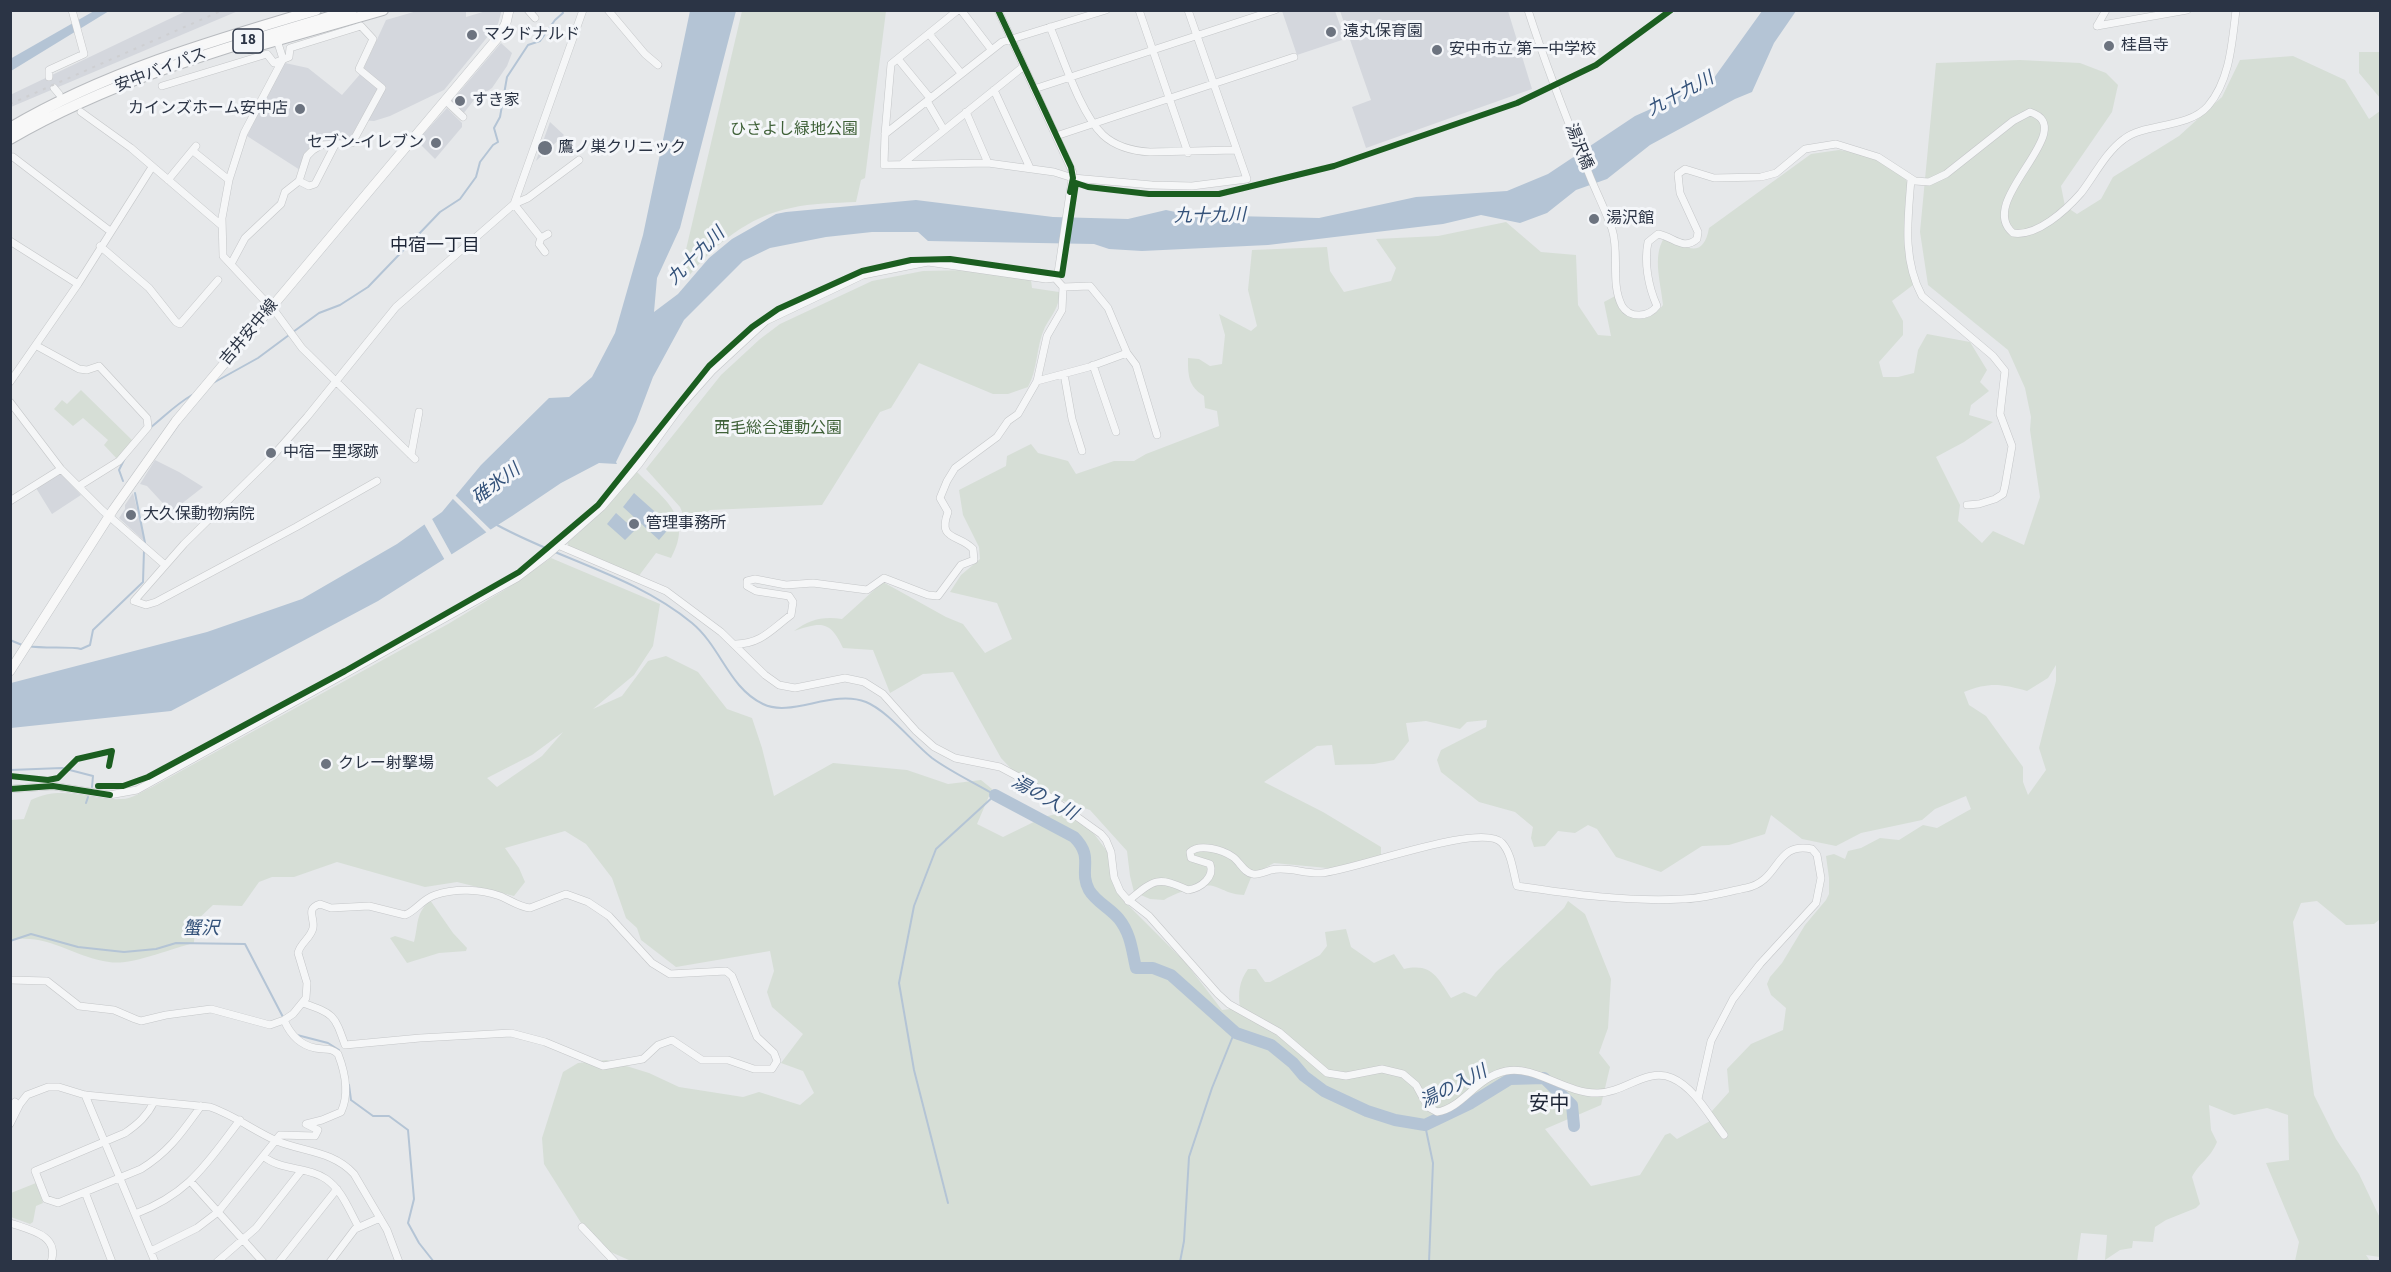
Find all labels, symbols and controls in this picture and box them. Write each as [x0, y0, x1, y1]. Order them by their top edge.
place label: 遠丸保育園 [1343, 22, 1423, 42]
place label: マクドナルド [484, 25, 580, 45]
marker: 遠丸保育園 [1324, 25, 1338, 39]
marker: マクドナルド [465, 28, 479, 42]
road number: 18 [233, 29, 263, 53]
place label: 桂昌寺 [2121, 36, 2169, 56]
marker: 桂昌寺 [2102, 39, 2116, 53]
place label: 安中市立 第一中学校 [1449, 40, 1596, 60]
marker: 安中市立 第一中学校 [1430, 43, 1444, 57]
street label: 安中バイパス [113, 45, 209, 97]
water label: 九十九川 [1644, 69, 1718, 121]
place label: すき家 [472, 91, 520, 111]
marker: すき家 [453, 94, 467, 108]
place label: カインズホーム安中店 [128, 99, 288, 119]
marker: カインズホーム安中店 [293, 102, 307, 116]
park label: ひさよし緑地公園 [730, 120, 858, 140]
street label: 湯沢橋 [1560, 121, 1596, 173]
place label: セブン-イレブン [307, 133, 424, 153]
marker: セブン-イレブン [429, 136, 443, 150]
place label: 鷹ノ巣クリニック [558, 138, 686, 158]
marker: 鷹ノ巣クリニック [536, 139, 554, 157]
water label: 九十九川 [1174, 206, 1246, 228]
place label: 湯沢館 [1606, 209, 1654, 229]
marker: 湯沢館 [1587, 212, 1601, 226]
water label: 九十九川 [664, 224, 730, 290]
district label: 中宿一丁目 [390, 236, 480, 258]
street label: 吉井安中線 [217, 296, 283, 370]
park label: 西毛総合運動公園 [714, 419, 842, 439]
place label: 中宿一里塚跡 [283, 443, 379, 463]
marker: 中宿一里塚跡 [264, 446, 278, 460]
water label: 碓氷川 [469, 460, 525, 510]
place label: 大久保動物病院 [143, 505, 255, 525]
marker: 大久保動物病院 [124, 508, 138, 522]
place label: 管理事務所 [646, 514, 726, 534]
marker: 管理事務所 [627, 517, 641, 531]
place label: クレー射撃場 [338, 754, 434, 774]
marker: クレー射撃場 [319, 757, 333, 771]
water label: 湯の入川 [1007, 772, 1081, 826]
water label: 蟹沢 [183, 919, 219, 941]
water label: 湯の入川 [1417, 1062, 1491, 1114]
district label: 安中 [1529, 1094, 1569, 1118]

